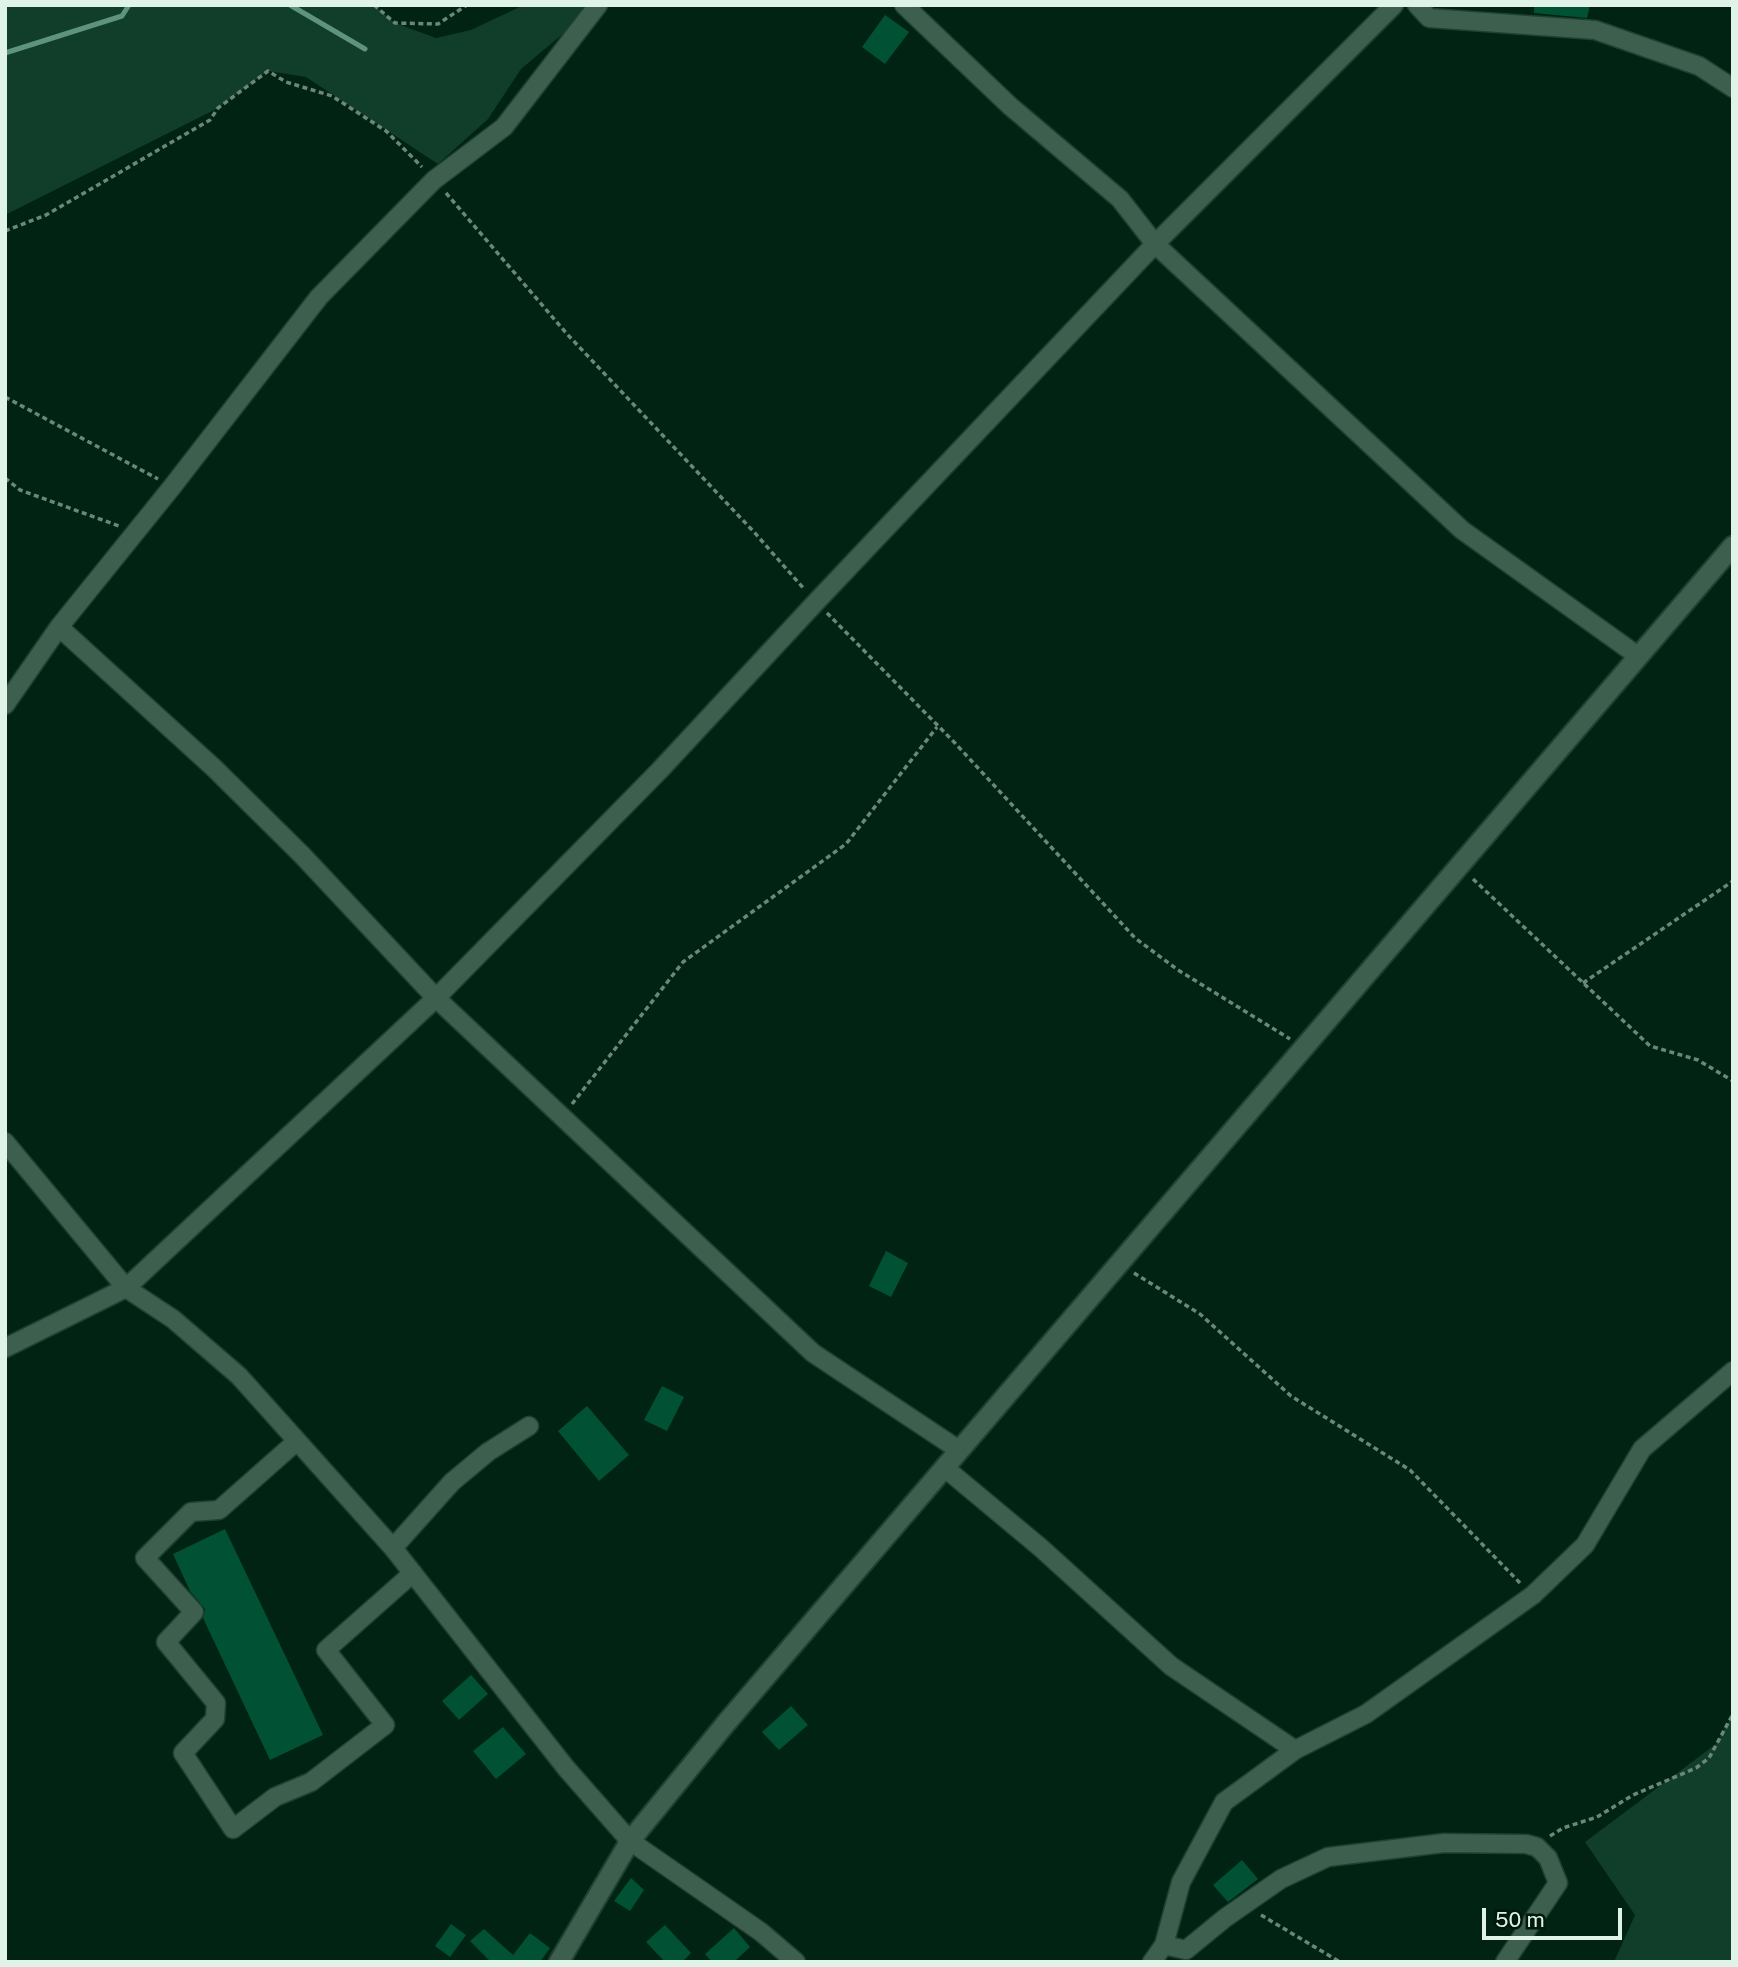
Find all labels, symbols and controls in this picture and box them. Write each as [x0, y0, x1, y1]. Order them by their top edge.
scale bar [1486, 1894, 1626, 1938]
text: 50 m [1495, 1907, 1545, 1932]

